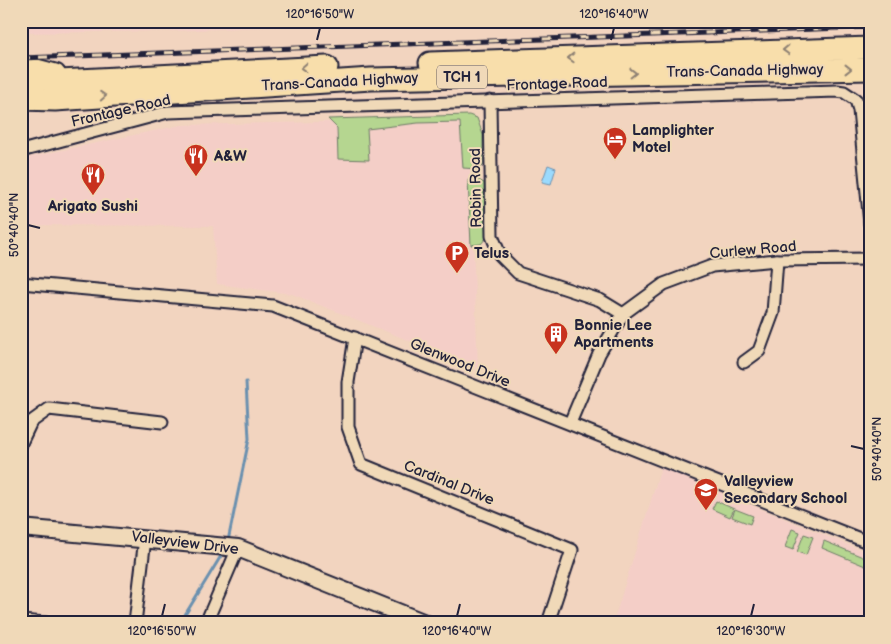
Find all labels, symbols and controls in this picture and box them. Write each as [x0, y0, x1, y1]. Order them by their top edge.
text: 120°16'50"W [286, 7, 354, 22]
text: 120°16'40"W [580, 7, 648, 22]
one-way arrow [782, 45, 790, 56]
one-way arrow [567, 53, 574, 63]
street label: Trans-Canada Highway [666, 60, 824, 82]
one-way arrow [300, 63, 308, 74]
one-way arrow [844, 64, 852, 74]
road number: TCH 1 [437, 66, 487, 88]
street label: Trans-Canada Highway [261, 68, 419, 96]
one-way arrow [629, 68, 637, 78]
street label: Frontage Road [506, 73, 608, 95]
street label: Frontage Road [69, 90, 173, 132]
one-way arrow [99, 91, 107, 102]
place label: Lamplighter Motel [632, 121, 715, 157]
hotel icon: Lamplighter Motel [602, 126, 628, 160]
restaurant icon: A&W [183, 143, 209, 177]
place label: A&W [213, 147, 247, 166]
street label: Robin Road [466, 148, 486, 228]
restaurant icon: Arigato Sushi [80, 162, 106, 196]
text: 50°40'40"N [7, 193, 22, 257]
place label: Arigato Sushi [47, 197, 138, 216]
street label: Curlew Road [709, 237, 797, 263]
parking icon: Telus [444, 240, 470, 274]
place label: Telus [474, 244, 509, 263]
place label: Bonnie Lee Apartments [573, 316, 654, 352]
building icon: Bonnie Lee Apartments [543, 321, 569, 355]
street label: Glenwood Drive [407, 334, 513, 392]
text: 50°40'40"N [870, 417, 885, 481]
street label: Cardinal Drive [401, 456, 497, 510]
place label: Valleyview Secondary School [724, 472, 847, 508]
school or university icon: Valleyview Secondary School [693, 477, 719, 511]
street label: Valleyview Drive [130, 527, 240, 559]
text: 120°16'50"W [128, 624, 196, 639]
text: 120°16'40"W [423, 624, 491, 639]
text: 120°16'30"W [717, 624, 785, 639]

